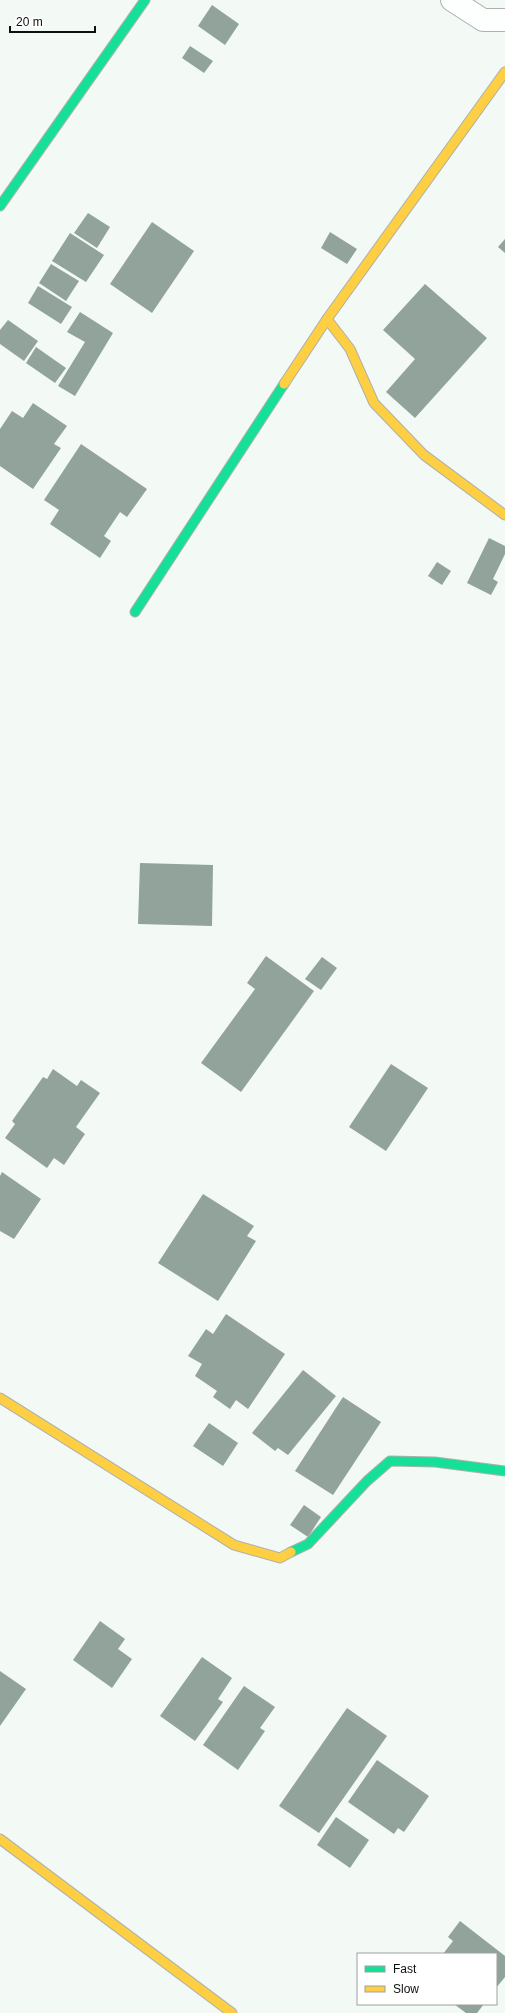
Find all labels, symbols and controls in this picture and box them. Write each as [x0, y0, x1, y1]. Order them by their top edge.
scale bar [10, 8, 95, 34]
text: 20 m [16, 15, 43, 29]
legend [357, 1953, 497, 2005]
text: Fast [393, 1962, 417, 1976]
text: Slow [393, 1982, 419, 1996]

